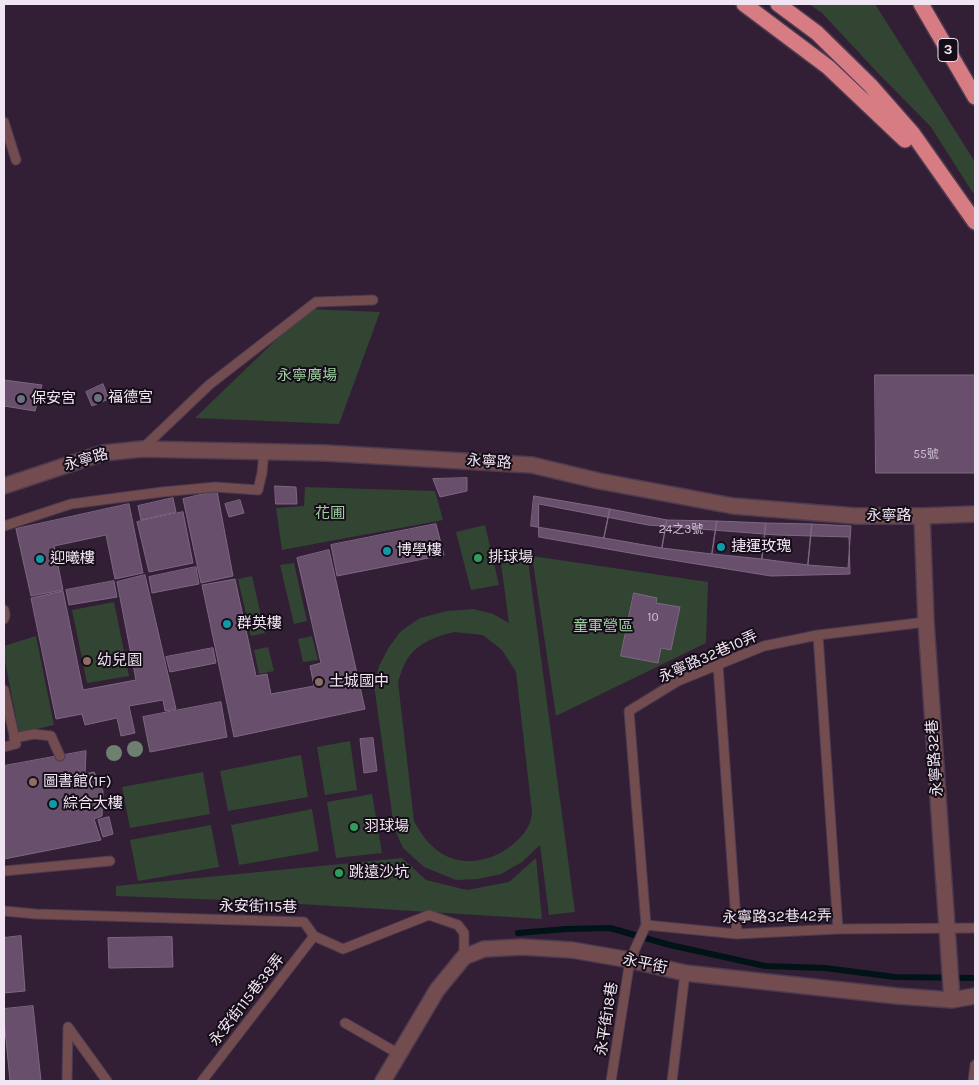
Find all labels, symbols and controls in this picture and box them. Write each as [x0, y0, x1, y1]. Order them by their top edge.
road number: 3 [938, 38, 958, 62]
park label: 永寧廣場 [277, 367, 337, 385]
place label: 福德宮 [108, 389, 153, 407]
place label: 保安宮 [31, 390, 76, 408]
marker: 福德宮 [92, 392, 104, 404]
marker: 保安宮 [15, 393, 27, 405]
street label: 永寧路 [62, 445, 110, 475]
house number: 55號 [913, 448, 939, 462]
street label: 永寧路 [466, 451, 512, 473]
park label: 花圃 [315, 505, 345, 523]
street label: 永寧路 [867, 507, 911, 525]
house number: 24之3號 [659, 523, 703, 537]
place label: 捷運玫瑰 [731, 538, 791, 556]
marker: 捷運玫瑰 [715, 541, 727, 553]
place label: 博學樓 [397, 542, 442, 560]
marker: 博學樓 [381, 545, 393, 557]
place label: 排球場 [488, 549, 533, 567]
place label: 迎曦樓 [50, 550, 95, 568]
marker: 排球場 [472, 552, 484, 564]
marker: 迎曦樓 [34, 553, 46, 565]
house number: 10 [647, 611, 659, 625]
place label: 群英樓 [237, 615, 282, 633]
marker: 群英樓 [221, 618, 233, 630]
park label: 童軍營區 [573, 618, 633, 636]
street label: 永寧路32巷10弄 [656, 627, 760, 687]
place label: 幼兒園 [97, 652, 142, 670]
marker: 幼兒園 [81, 655, 93, 667]
place label: 土城國中 [329, 673, 389, 691]
marker: 土城國中 [313, 676, 325, 688]
street label: 永寧路32巷 [923, 719, 947, 797]
place label: 圖書館(1F) [43, 773, 111, 791]
marker: 圖書館(1F) [27, 776, 39, 788]
place label: 綜合大樓 [63, 795, 123, 813]
marker: 綜合大樓 [47, 798, 59, 810]
place label: 羽球場 [364, 818, 409, 836]
marker: 羽球場 [348, 821, 360, 833]
place label: 跳遠沙坑 [349, 864, 409, 882]
marker: 跳遠沙坑 [333, 867, 345, 879]
street label: 永安街115巷 [219, 897, 297, 917]
street label: 永寧路32巷42弄 [722, 907, 832, 927]
street label: 永安街115巷38弄 [206, 951, 288, 1049]
street label: 永平街 [621, 951, 669, 977]
street label: 永平街18巷 [592, 981, 622, 1057]

